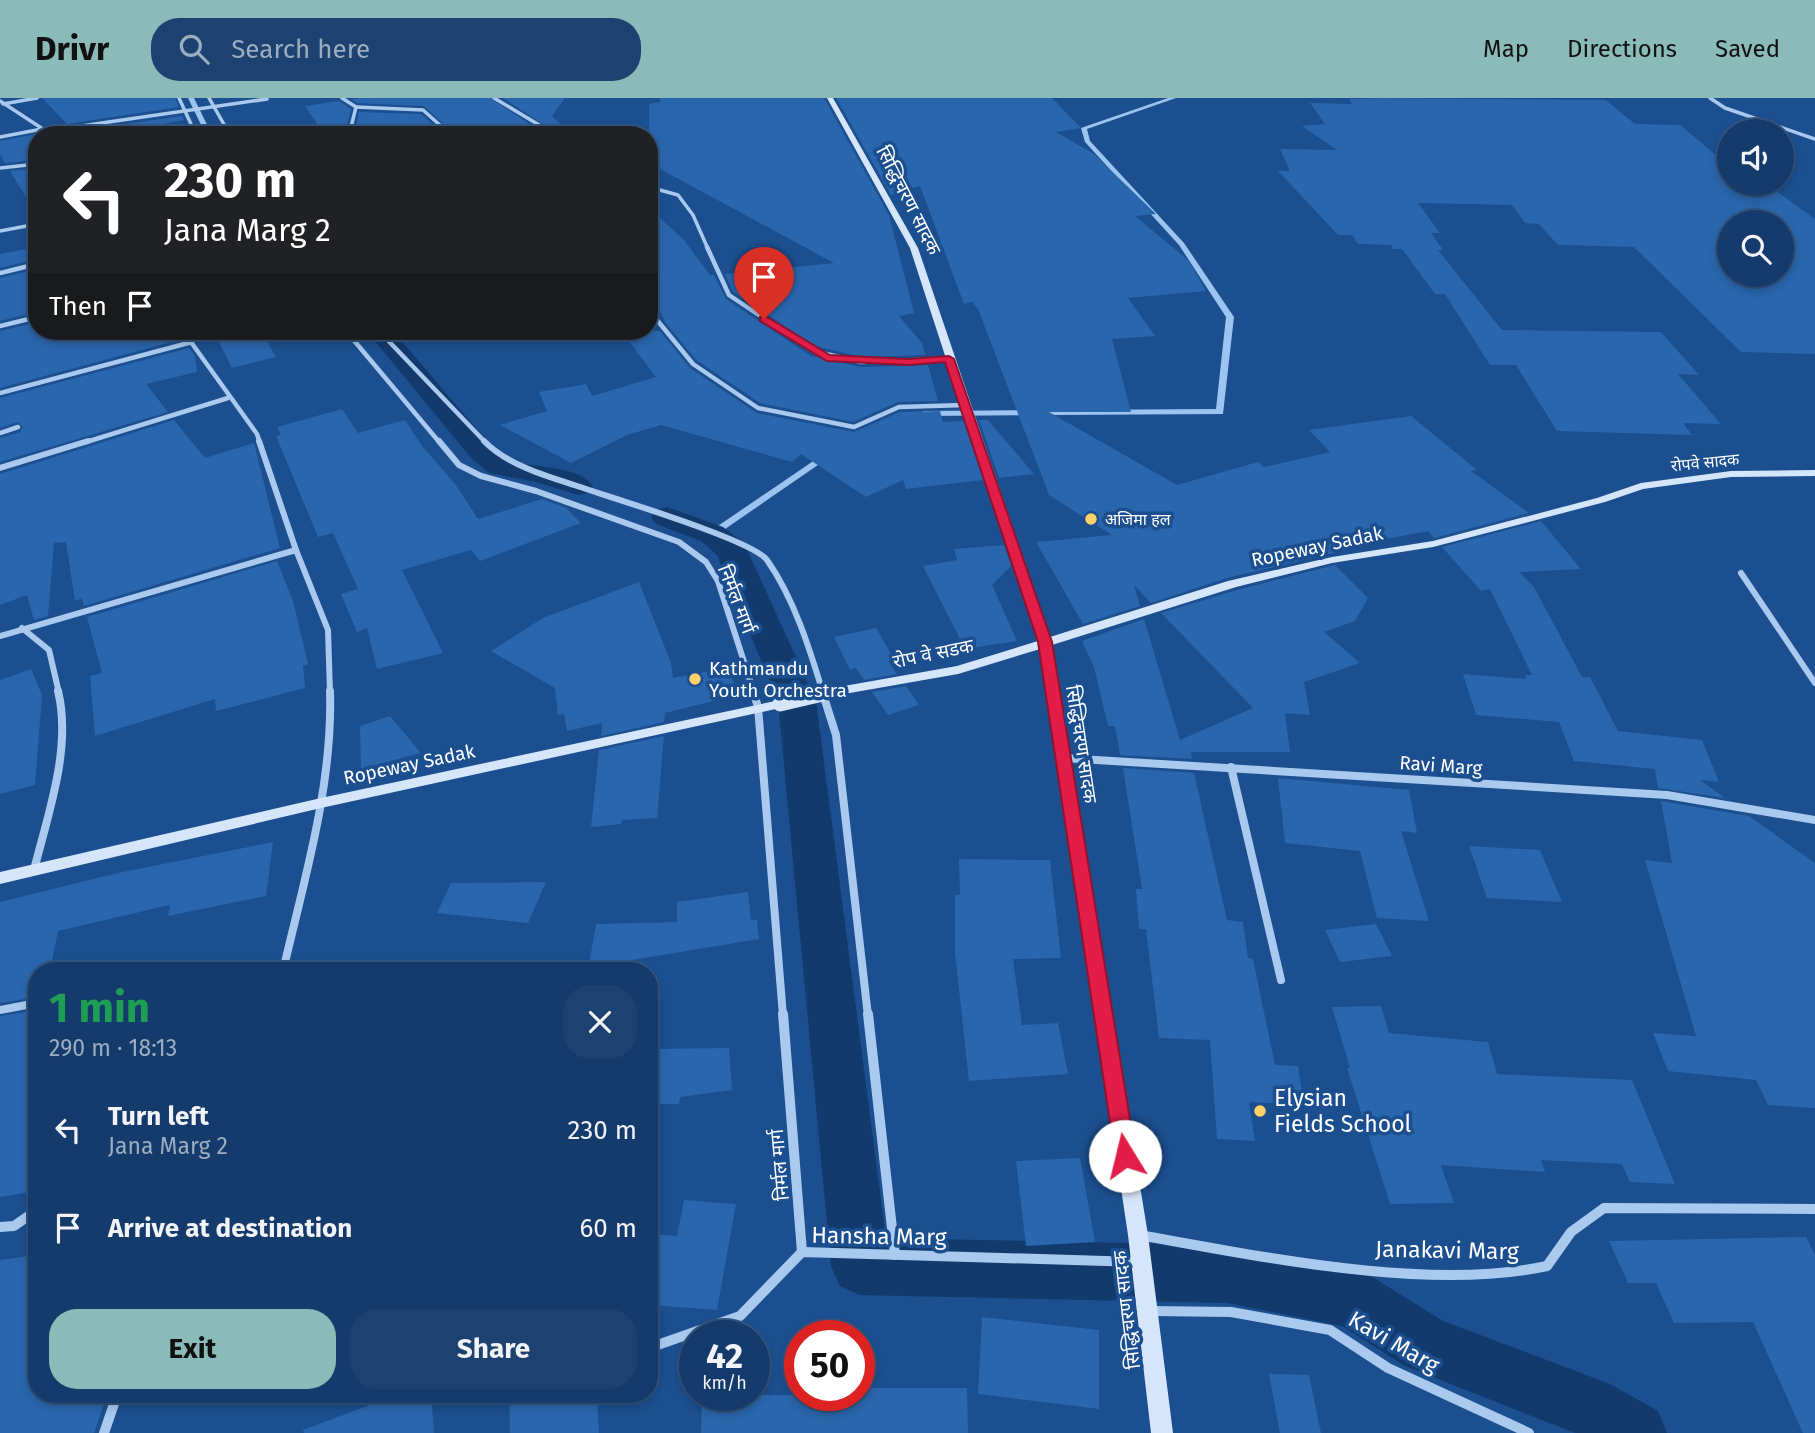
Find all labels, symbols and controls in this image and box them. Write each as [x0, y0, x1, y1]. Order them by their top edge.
search box [151, 18, 641, 81]
text: Drivr [35, 29, 109, 69]
icon: search [175, 30, 213, 68]
text: Search here [231, 34, 370, 65]
text: Map [1483, 35, 1529, 63]
text: Directions [1567, 35, 1677, 63]
text: Saved [1715, 35, 1780, 63]
map controls [1717, 119, 1794, 287]
button: sound [1717, 119, 1794, 196]
street label: सिद्धिचरण सादक [871, 142, 946, 259]
text: 230 m [164, 151, 296, 210]
icon: left [49, 154, 140, 245]
button: search [1717, 210, 1794, 287]
text: Jana Marg 2 [164, 211, 331, 249]
pin [734, 247, 794, 319]
icon: arrive [745, 258, 783, 296]
icon: arrive [121, 287, 159, 325]
text: Then [49, 291, 107, 322]
street label: रोपवे सादक [1670, 449, 1741, 476]
place label: अजिमा हल [1105, 510, 1172, 529]
marker: अजिमा हल [1083, 511, 1099, 527]
street label: Ropeway Sadak [1249, 521, 1385, 572]
street label: निर्मल मार्ग [713, 562, 760, 638]
street label: रोप वे सडक [891, 634, 976, 673]
place label: Kathmandu Youth Orchestra [709, 657, 847, 702]
marker: Kathmandu Youth Orchestra [687, 671, 703, 687]
street label: सिद्धिचरण सादक [1061, 684, 1102, 805]
street label: Ropeway Sadak [341, 739, 477, 790]
street label: Ravi Marg [1399, 751, 1483, 780]
text: 1 min [49, 983, 150, 1033]
button: close [563, 985, 637, 1059]
text: 290 m · 18:13 [49, 1034, 177, 1062]
place label: Elysian Fields School [1274, 1084, 1412, 1138]
text: Turn left [108, 1101, 209, 1132]
marker: Elysian Fields School [1252, 1103, 1268, 1119]
icon: left [49, 1111, 87, 1149]
text: 230 m [568, 1115, 637, 1146]
position arrow [1088, 1119, 1162, 1193]
street label: निर्मल मार्ग [765, 1127, 794, 1202]
text: Jana Marg 2 [108, 1132, 228, 1160]
icon: arrive [49, 1209, 87, 1247]
text: Arrive at destination [108, 1213, 352, 1244]
text: 60 m [579, 1213, 637, 1244]
street label: Hansha Marg [811, 1221, 947, 1251]
street label: Janakavi Marg [1375, 1235, 1519, 1265]
street label: सिद्धिचरण सादक [1108, 1249, 1145, 1370]
street label: Kavi Marg [1344, 1305, 1444, 1379]
button: Exit [49, 1309, 336, 1389]
button: Share [350, 1309, 637, 1389]
speed limit sign: 50 [784, 1320, 875, 1411]
text: 42 [706, 1335, 743, 1377]
text: km/h [702, 1372, 747, 1394]

